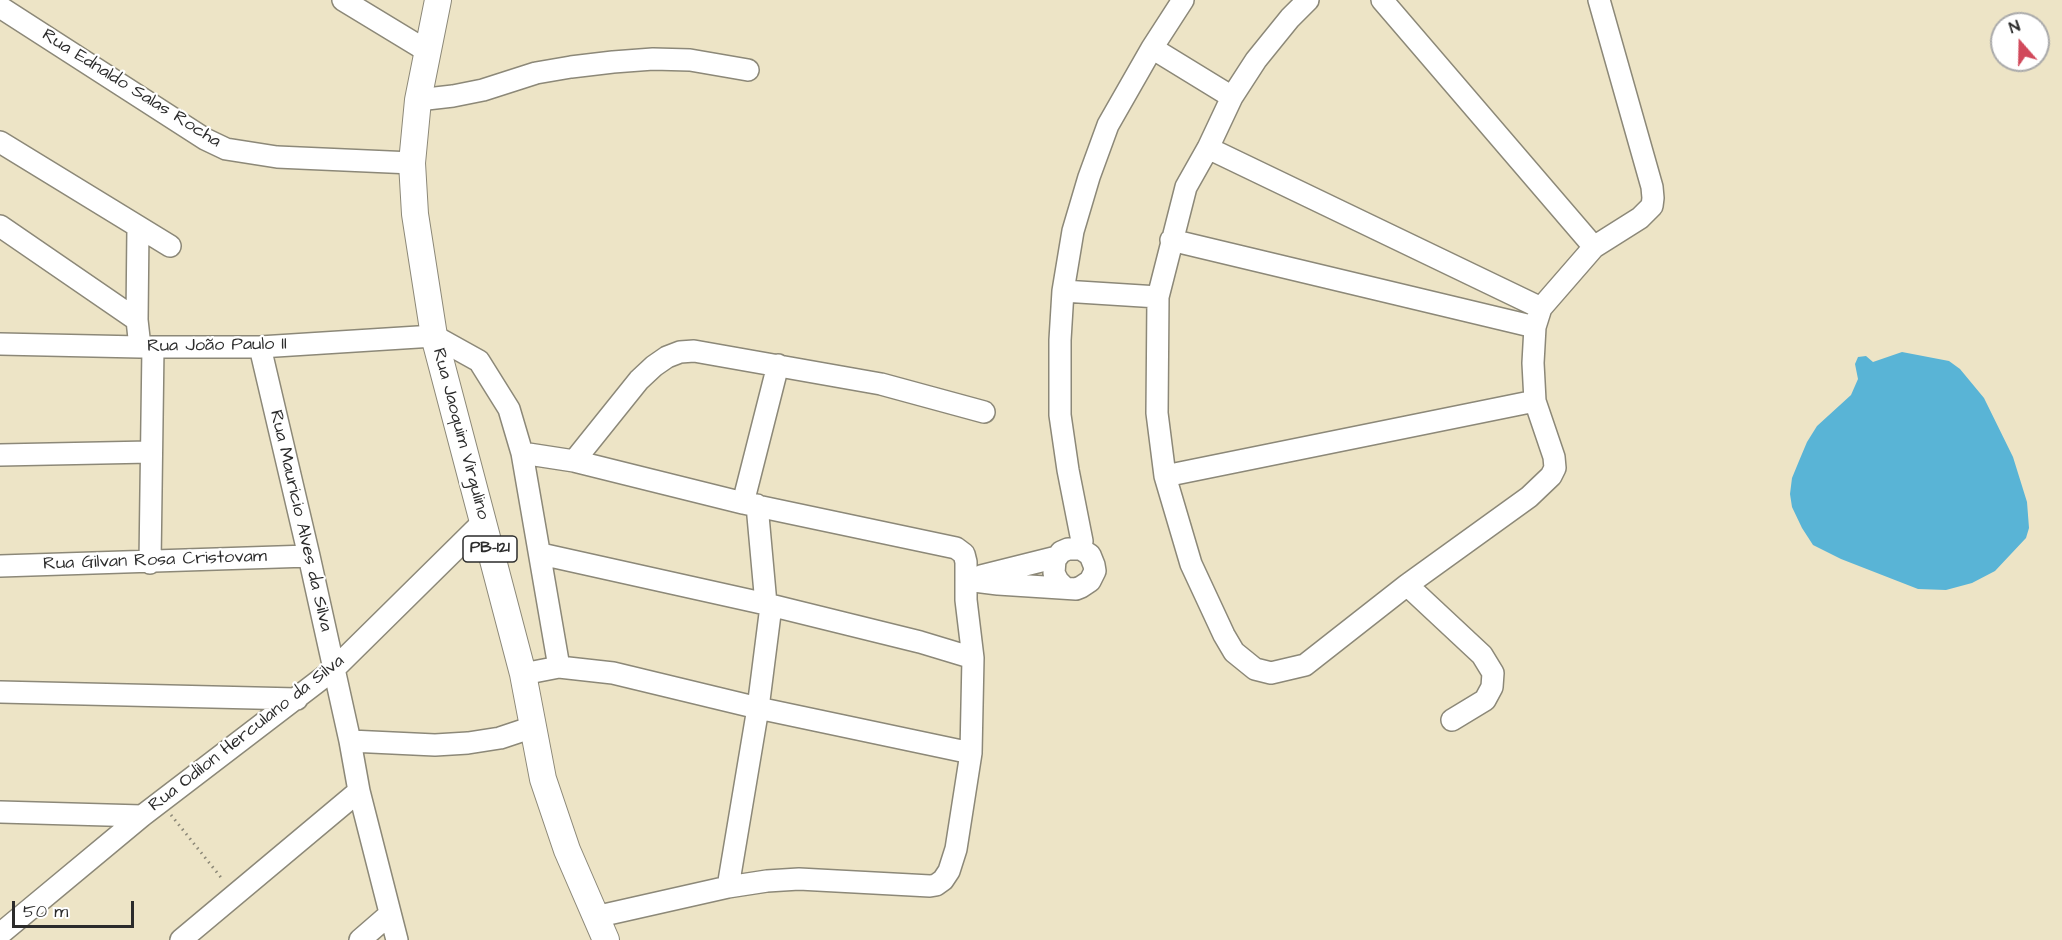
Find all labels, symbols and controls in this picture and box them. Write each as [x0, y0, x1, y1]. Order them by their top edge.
north arrow [1990, 12, 2050, 72]
text: N [2006, 15, 2023, 39]
street label: Rua Ednaldo Salas Rocha [37, 25, 225, 153]
street label: Rua João Paulo II [147, 334, 287, 358]
street label: Rua Jaoquim Virgulino [427, 346, 493, 522]
street label: Rua Mauricio Alves da Silva [264, 408, 336, 634]
road number: PB-121 [463, 536, 517, 562]
street label: Rua Gilvan Rosa Cristovam [43, 546, 267, 576]
street label: Rua Odilon Herculano da Silva [145, 651, 349, 817]
scale bar [15, 889, 136, 927]
text: 50 m [23, 899, 68, 924]

